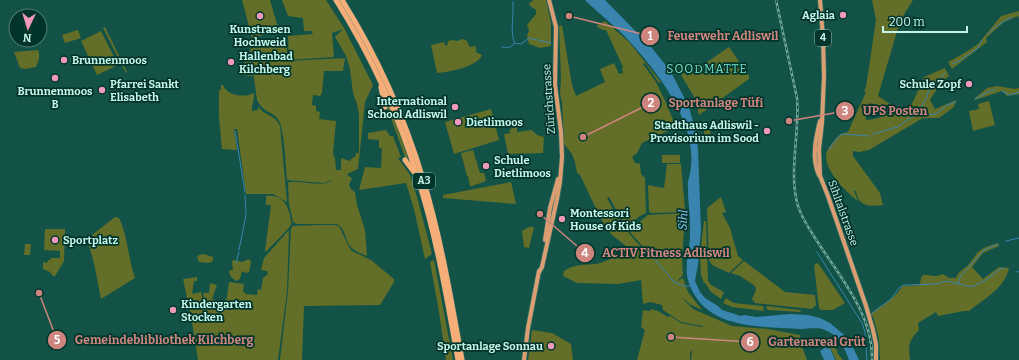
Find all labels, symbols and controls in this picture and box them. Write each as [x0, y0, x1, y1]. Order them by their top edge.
north arrow [8, 8, 48, 48]
scale bar [883, 8, 967, 34]
place label: Aglaia [802, 9, 836, 22]
marker: Aglaia [838, 10, 848, 20]
marker: Kunstrasen Hochweid [255, 11, 265, 21]
text: 200 m [889, 15, 925, 29]
place label: Kunstrasen Hochweid [230, 23, 290, 49]
callout: Feuerwehr Adliswil [640, 24, 787, 48]
text: 1 [647, 29, 653, 43]
text: Feuerwehr Adliswil [667, 29, 779, 43]
road number: 4 [815, 30, 831, 46]
text: N [22, 31, 32, 44]
place label: Hallenbad Kilchberg [239, 50, 293, 76]
place label: Brunnenmoos [72, 54, 148, 67]
marker: Brunnenmoos [59, 55, 69, 65]
marker: Hallenbad Kilchberg [226, 57, 236, 67]
district label: SOODMATTE [666, 62, 748, 76]
street label: Zürichstrasse [540, 64, 558, 134]
marker: Brunnenmoos B [50, 73, 60, 83]
place label: Pfarrei Sankt Elisabeth [110, 78, 180, 104]
place label: Schule Zopf [900, 78, 962, 91]
marker: Schule Zopf [964, 79, 974, 89]
place label: Brunnenmoos B [18, 85, 93, 111]
marker: Pfarrei Sankt Elisabeth [97, 85, 107, 95]
callout: Sportanlage Tüfi [641, 91, 772, 115]
place label: International School Adliswil [367, 95, 448, 121]
text: 2 [648, 96, 655, 110]
text: Sportanlage Tüfi [669, 96, 764, 110]
callout: UPS Posten [835, 99, 936, 123]
marker: International School Adliswil [450, 102, 460, 112]
text: 3 [842, 104, 849, 118]
text: UPS Posten [863, 104, 927, 118]
place label: Dietlimoos [466, 116, 524, 129]
marker: Dietlimoos [453, 117, 463, 127]
place label: Stadthaus Adliswil - Provisorium im Sood [650, 119, 759, 145]
marker: Stadthaus Adliswil - Provisorium im Sood [762, 126, 772, 136]
place label: Schule Dietlimoos [494, 154, 552, 180]
marker: Schule Dietlimoos [481, 161, 491, 171]
road number: A3 [413, 173, 435, 189]
street label: Sihltalstrasse [825, 178, 861, 248]
place label: Montessori House of Kids [570, 207, 642, 233]
water label: Sihl [675, 209, 691, 231]
marker: Montessori House of Kids [557, 214, 567, 224]
place label: Sportplatz [63, 234, 118, 247]
marker: Sportplatz [50, 235, 60, 245]
callout: ACTIV Fitness Adliswil [575, 241, 738, 265]
text: 4 [581, 246, 589, 260]
text: ACTIV Fitness Adliswil [602, 246, 730, 260]
place label: Kindergarten Stocken [181, 298, 252, 324]
marker: Kindergarten Stocken [168, 305, 178, 315]
callout: Gemeindeblibliothek Kilchberg [47, 328, 261, 352]
callout: Gartenareal Grüt [740, 330, 874, 354]
text: 5 [54, 333, 61, 347]
text: Gemeindeblibliothek Kilchberg [75, 333, 253, 347]
text: 6 [746, 335, 754, 349]
text: Gartenareal Grüt [768, 335, 866, 349]
place label: Sportanlage Sonnau [437, 340, 543, 353]
marker: Sportanlage Sonnau [546, 341, 556, 351]

